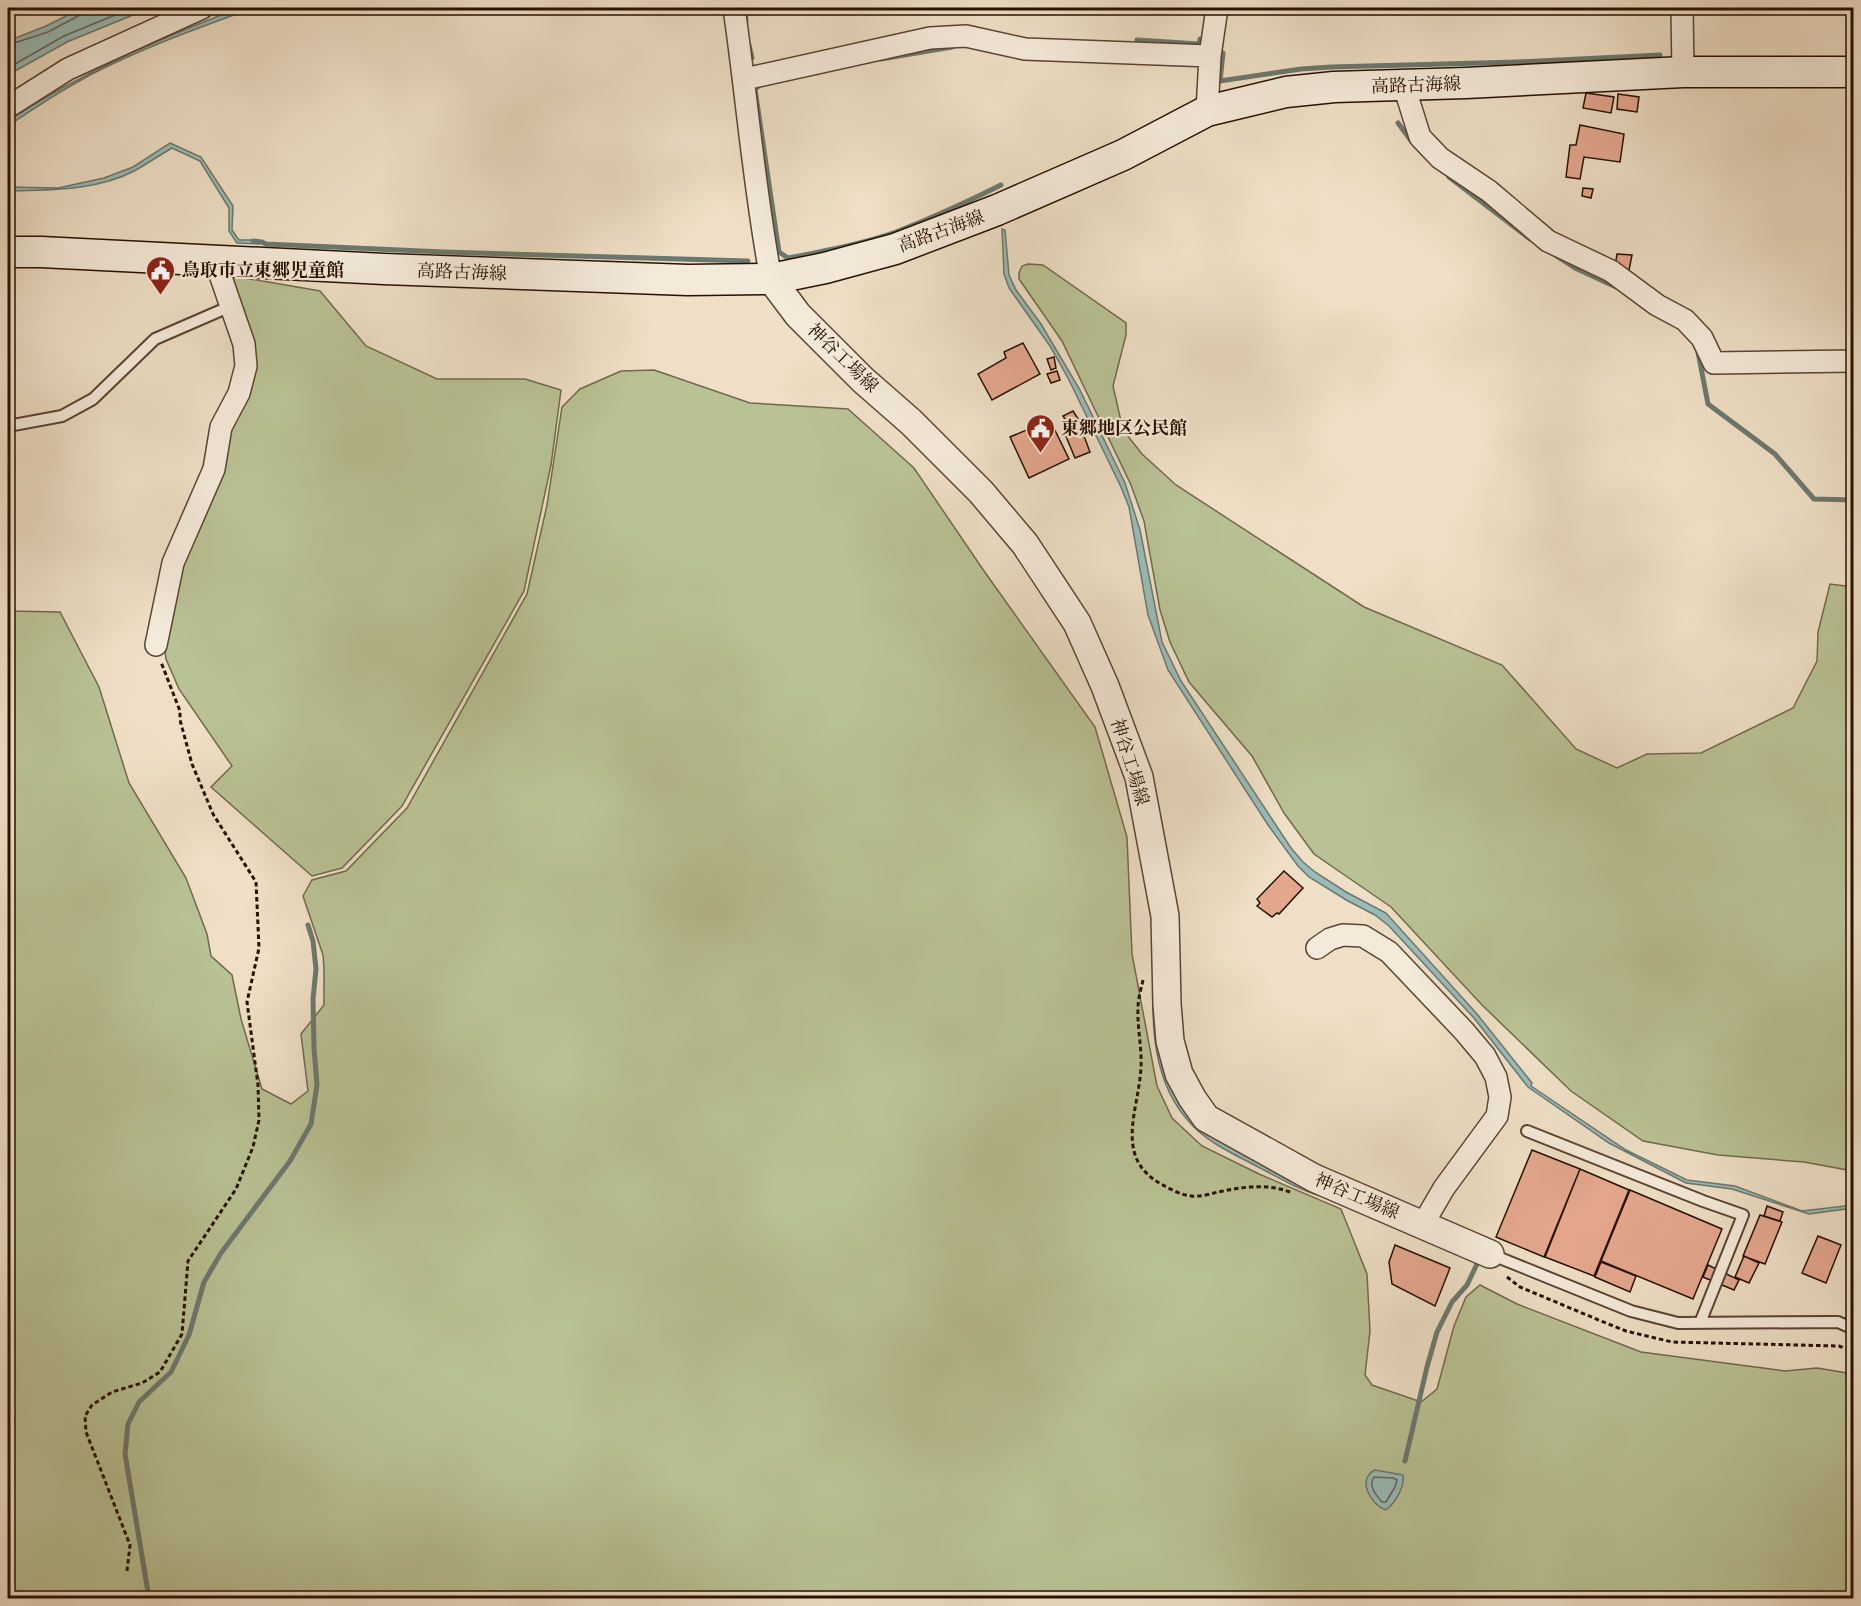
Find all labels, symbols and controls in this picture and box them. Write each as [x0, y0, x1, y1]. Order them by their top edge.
street label: 高路古海線 [1371, 71, 1461, 99]
street label: 高路古海線 [895, 204, 987, 258]
public building icon: 鳥取市立東郷児童館 [145, 254, 177, 296]
place label: 鳥取市立東郷児童館 [182, 258, 344, 282]
street label: 高路古海線 [417, 258, 507, 286]
street label: 神谷工場線 [802, 318, 884, 398]
public building icon: 東郷地区公民館 [1024, 412, 1056, 454]
place label: 東郷地区公民館 [1061, 416, 1187, 440]
street label: 神谷工場線 [1105, 715, 1155, 809]
street label: 神谷工場線 [1311, 1167, 1403, 1225]

